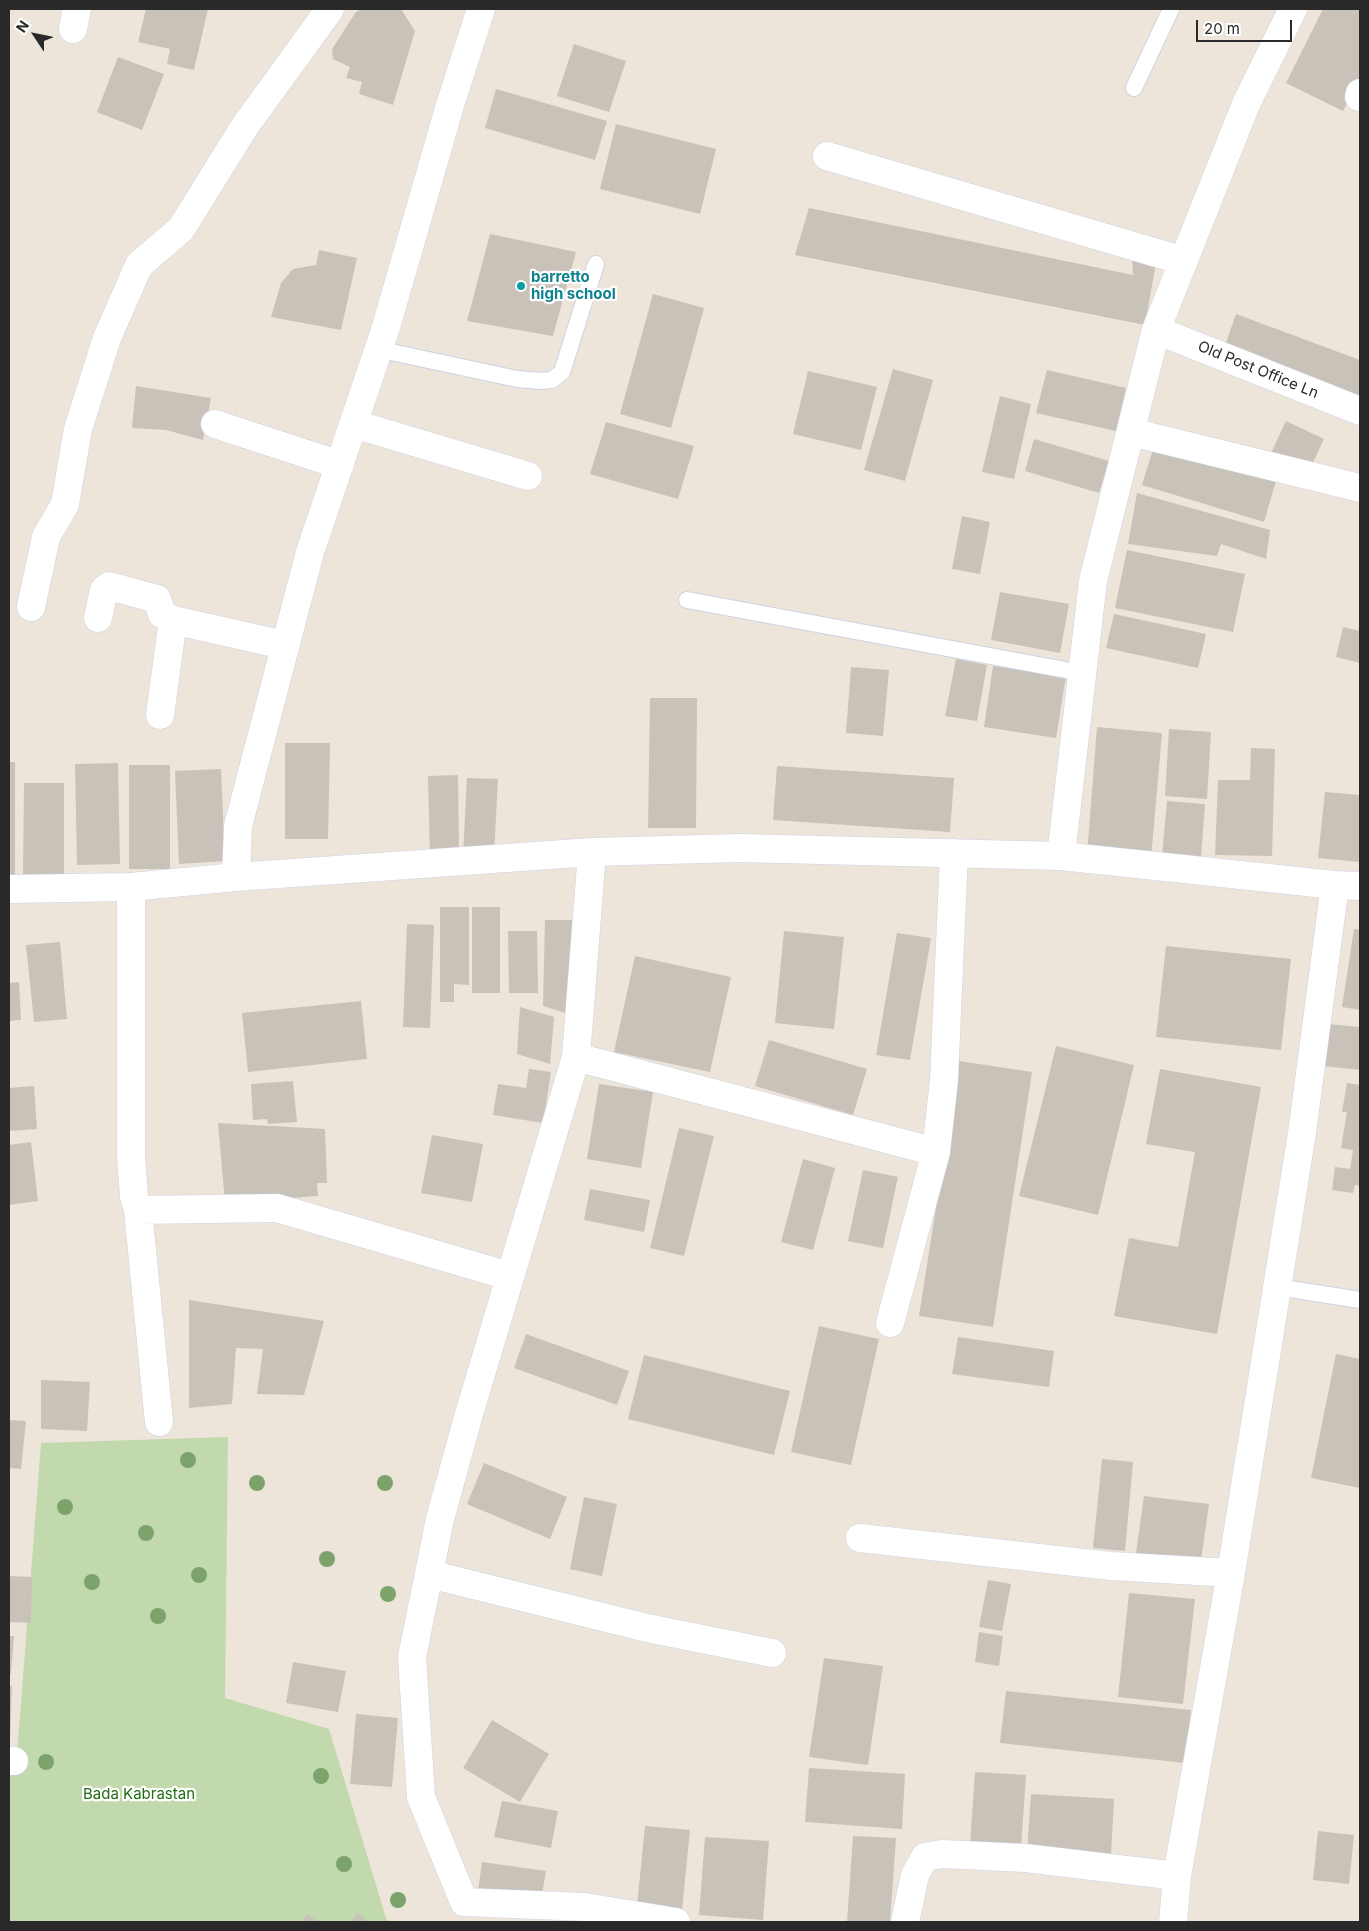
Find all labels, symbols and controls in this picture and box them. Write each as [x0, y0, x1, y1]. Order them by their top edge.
north arrow [10, 10, 60, 60]
scale bar [1199, 10, 1295, 42]
text: N [12, 17, 32, 36]
text: 20 m [1204, 19, 1240, 38]
place label: barretto high school [531, 268, 616, 303]
marker: barretto high school [515, 280, 527, 292]
street label: Old Post Office Ln [1195, 338, 1321, 402]
park label: Bada Kabrastan [83, 1785, 195, 1803]

